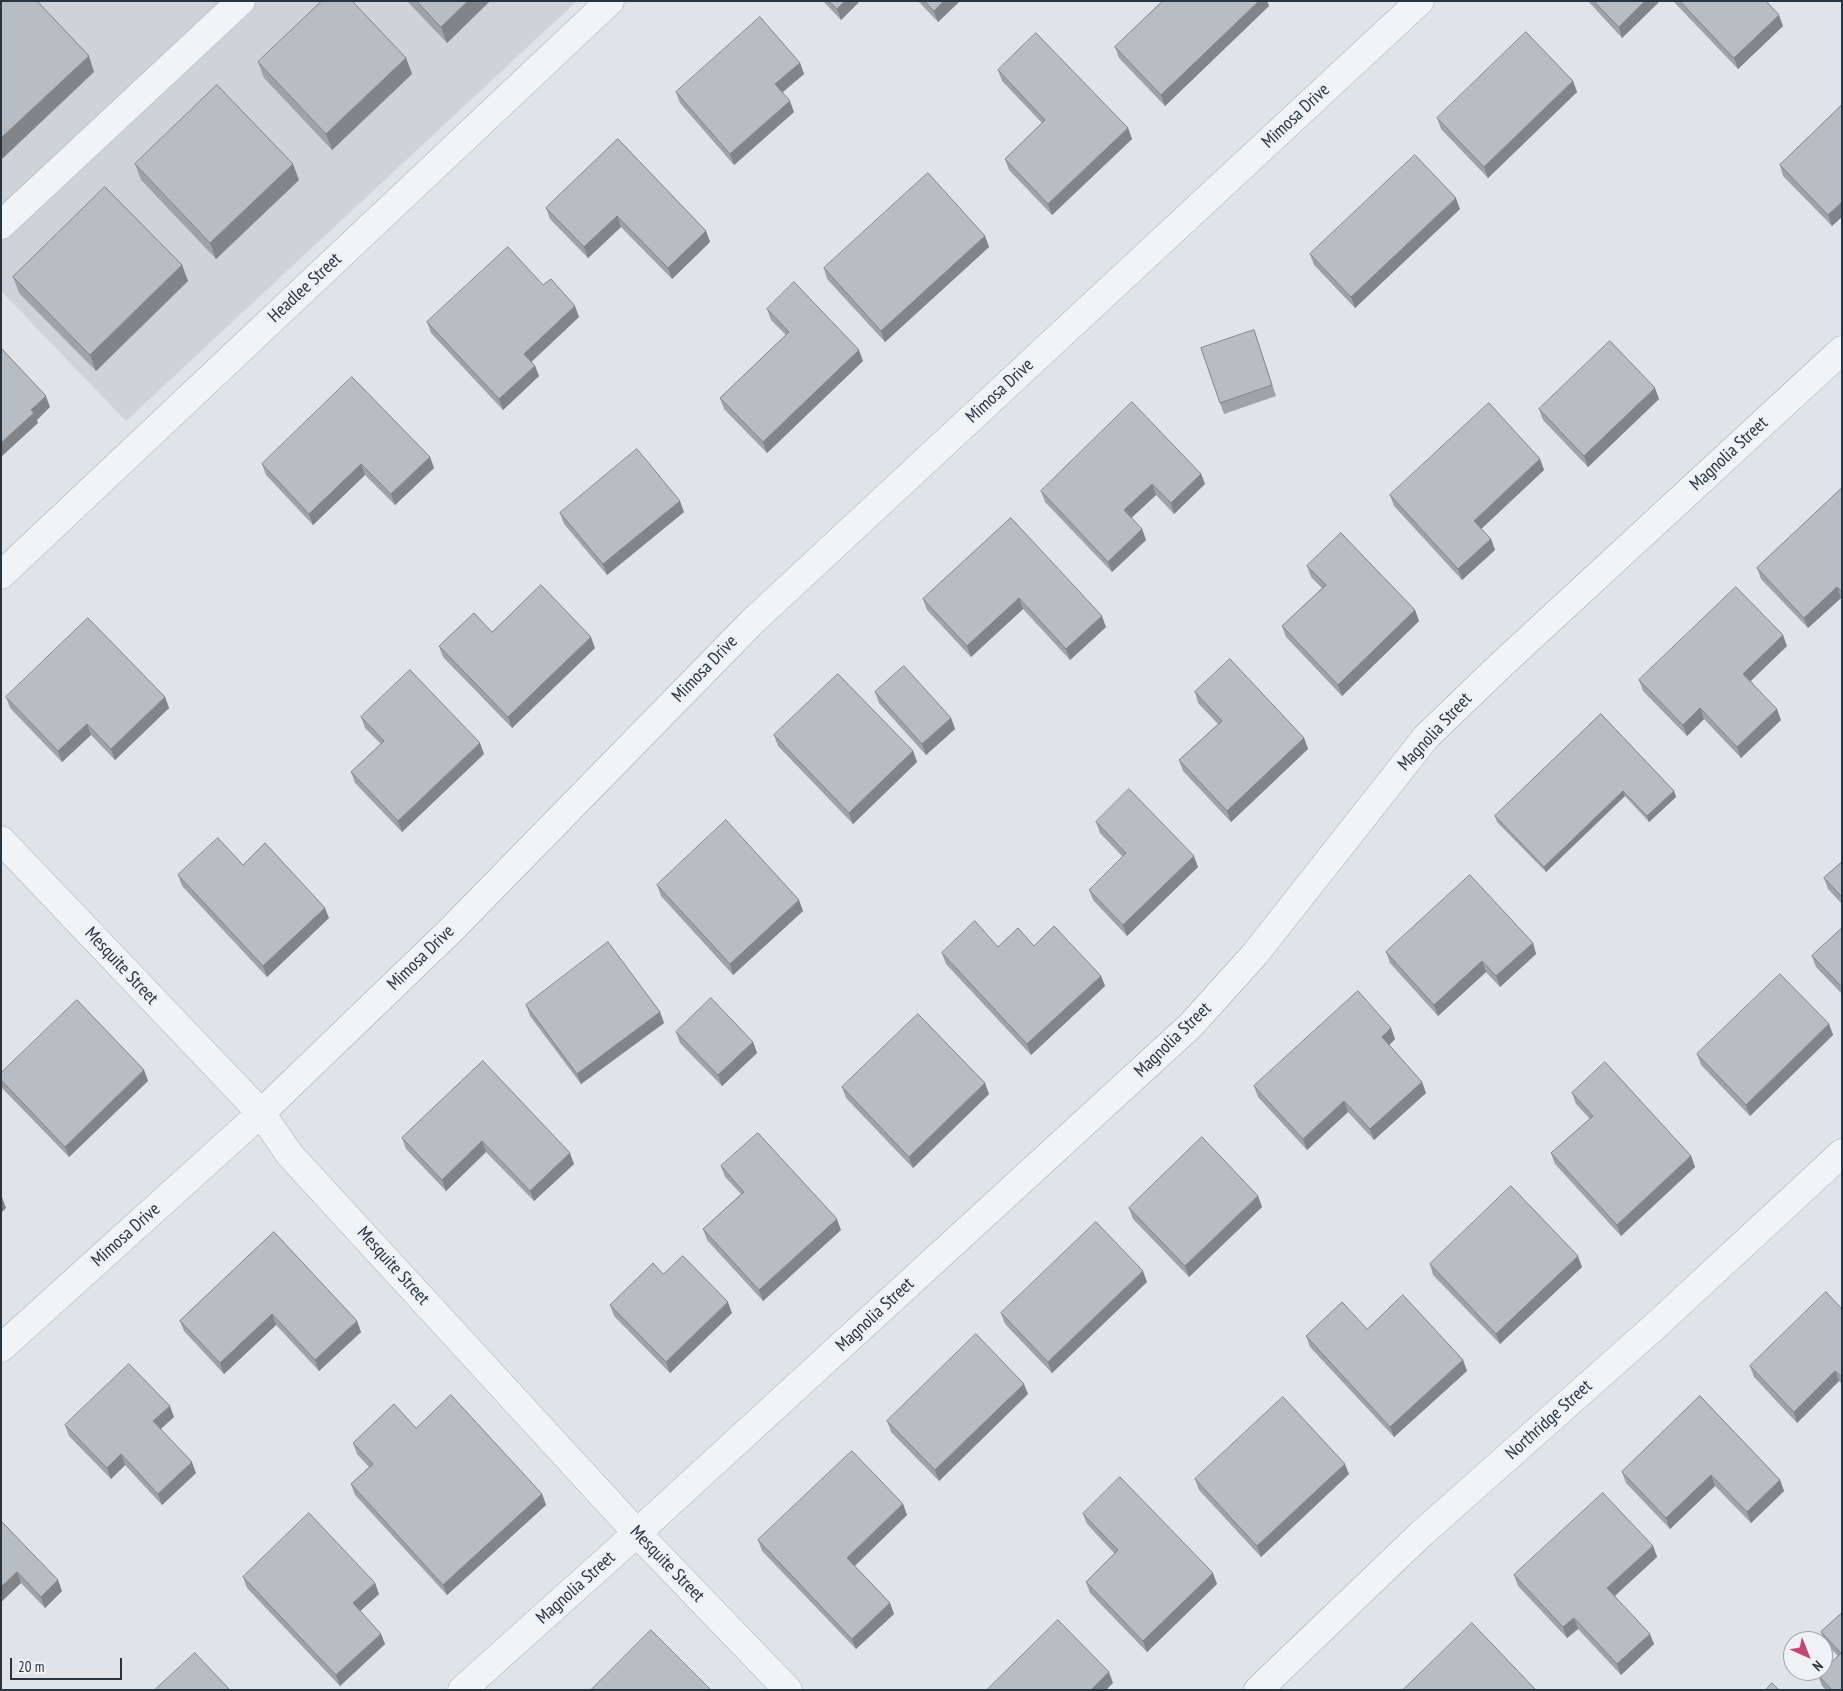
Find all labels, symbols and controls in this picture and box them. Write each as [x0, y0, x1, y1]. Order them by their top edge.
street label: Mimosa Drive [1258, 79, 1334, 153]
street label: Headlee Street [264, 249, 346, 327]
street label: Mimosa Drive [962, 354, 1038, 428]
street label: Magnolia Street [1686, 413, 1772, 495]
street label: Mimosa Drive [668, 631, 742, 707]
street label: Magnolia Street [1394, 689, 1476, 775]
street label: Mimosa Drive [383, 921, 459, 995]
street label: Mesquite Street [80, 923, 162, 1009]
street label: Magnolia Street [1130, 998, 1216, 1082]
street label: Mimosa Drive [87, 1199, 165, 1271]
street label: Mesquite Street [352, 1222, 434, 1310]
street label: Magnolia Street [832, 1274, 918, 1356]
street label: Northridge Street [1501, 1376, 1597, 1464]
street label: Mesquite Street [625, 1521, 709, 1607]
street label: Magnolia Street [532, 1547, 620, 1629]
north arrow [1783, 1631, 1833, 1681]
scale bar [12, 1648, 125, 1680]
text: 20 m [18, 1657, 44, 1676]
text: N [1809, 1657, 1827, 1675]

